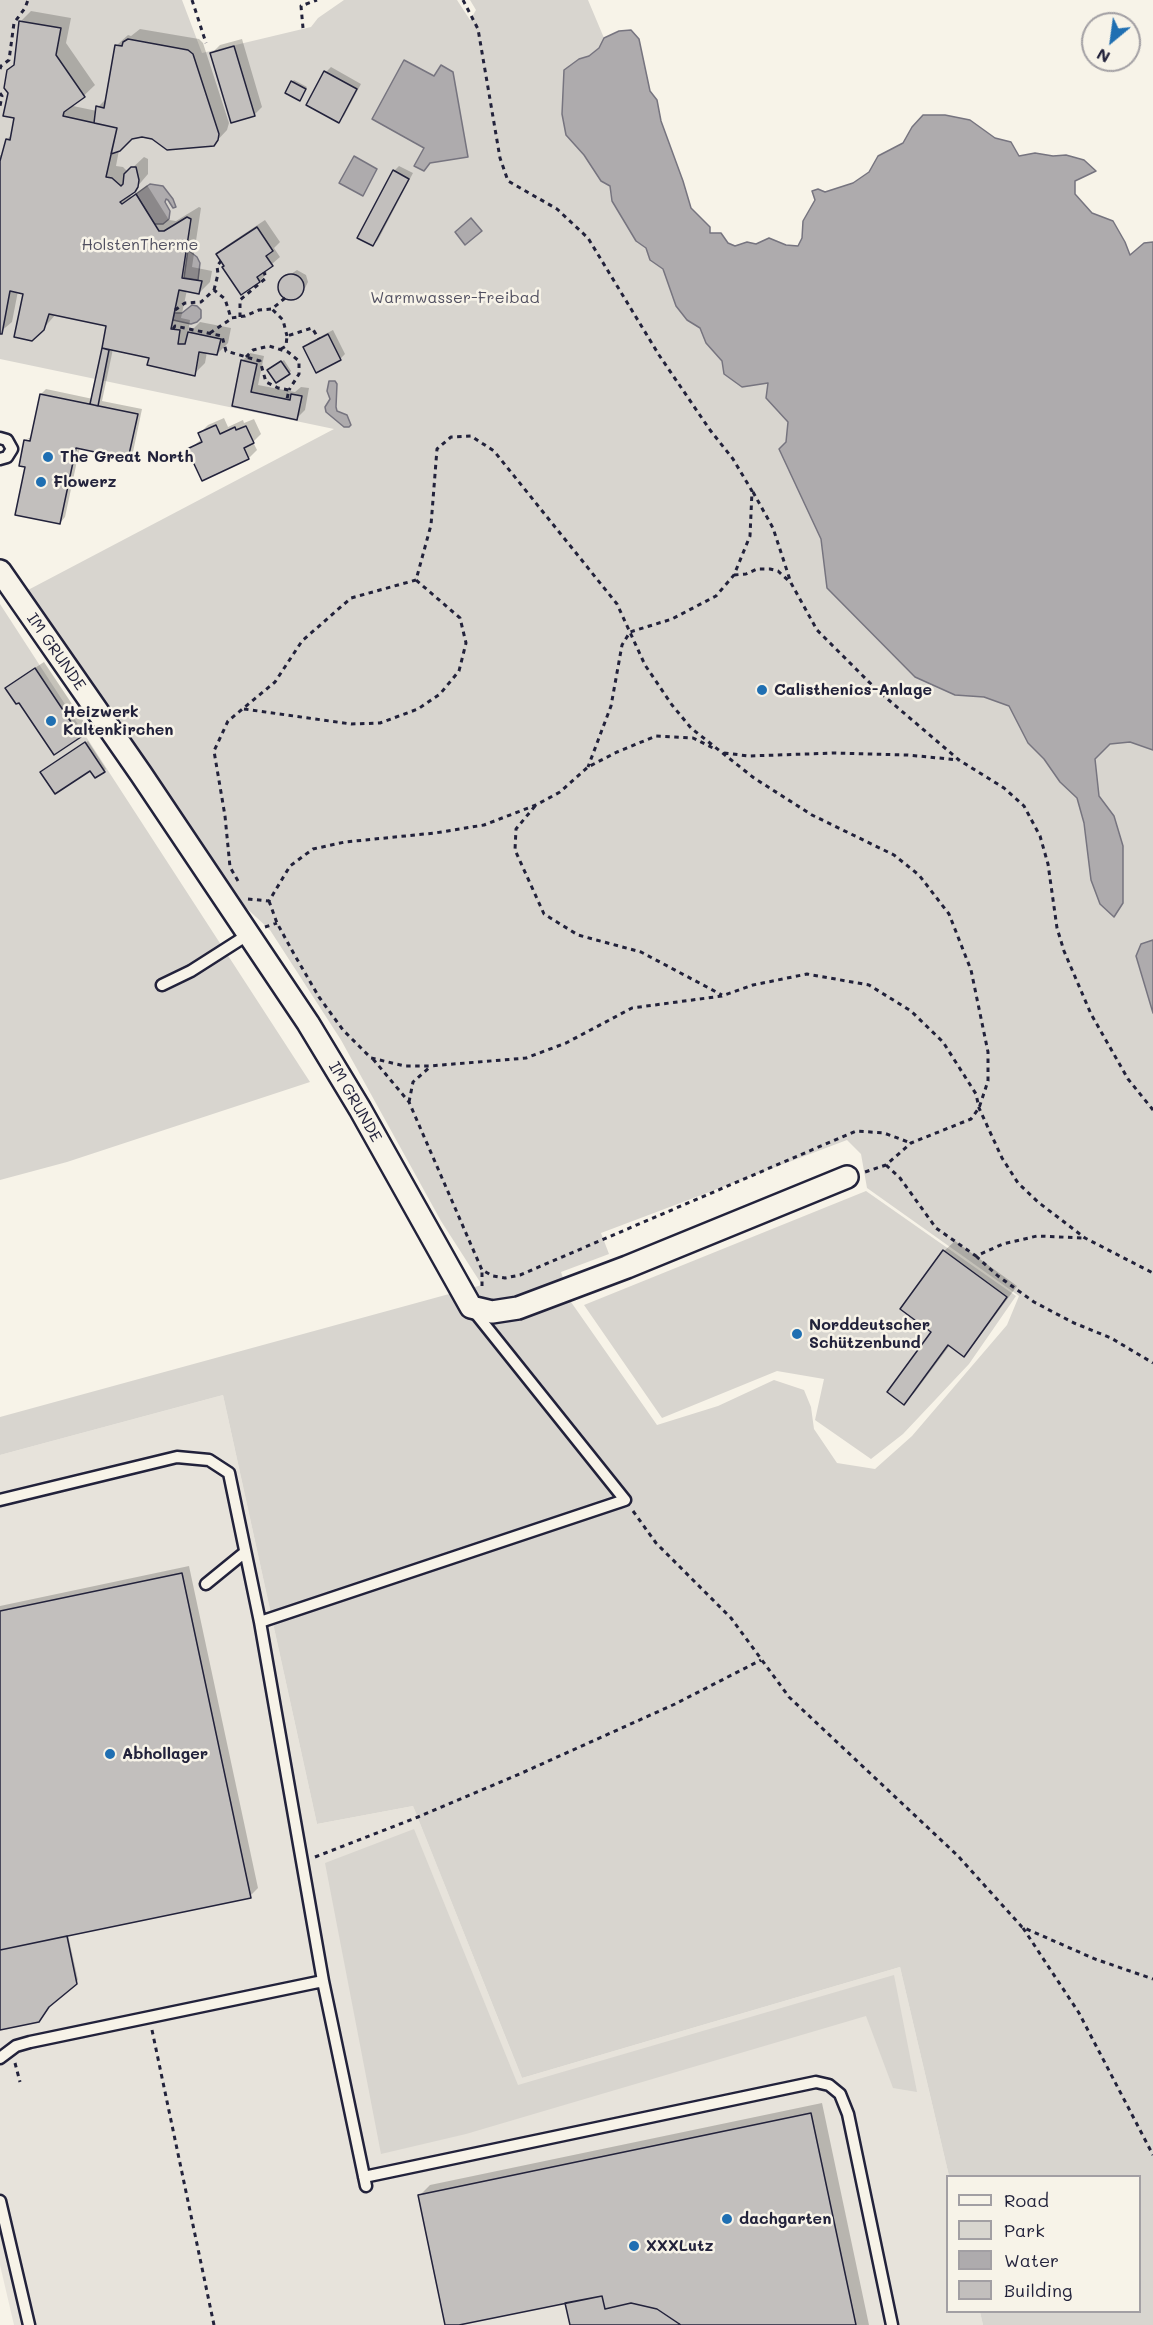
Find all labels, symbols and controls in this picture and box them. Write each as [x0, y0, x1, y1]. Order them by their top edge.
north arrow [1081, 12, 1141, 72]
text: N [1093, 44, 1113, 69]
park label: HolstenTherme [81, 235, 199, 255]
park label: Warmwasser-Freibad [370, 288, 540, 308]
place label: The Great North [60, 447, 194, 467]
marker: The Great North [41, 450, 55, 464]
place label: Flowerz [53, 472, 117, 492]
marker: Flowerz [34, 475, 48, 489]
street label: IM GRUNDE [22, 610, 90, 694]
place label: Calisthenics-Anlage [774, 680, 932, 700]
marker: Calisthenics-Anlage [755, 683, 769, 697]
place label: Heizwerk Kaltenkirchen [63, 702, 173, 740]
marker: Heizwerk Kaltenkirchen [44, 714, 58, 728]
street label: IM GRUNDE [324, 1058, 386, 1146]
place label: Norddeutscher Schützenbund [809, 1315, 930, 1353]
marker: Norddeutscher Schützenbund [790, 1327, 804, 1341]
place label: Abhollager [122, 1744, 208, 1764]
marker: Abhollager [103, 1747, 117, 1761]
legend [946, 2175, 1141, 2313]
text: Road [1004, 2188, 1049, 2212]
place label: dachgarten [739, 2209, 831, 2229]
marker: dachgarten [720, 2212, 734, 2226]
text: Park [1004, 2218, 1045, 2242]
place label: XXXLutz [646, 2236, 713, 2256]
marker: XXXLutz [627, 2239, 641, 2253]
text: Water [1004, 2248, 1059, 2272]
text: Building [1004, 2278, 1072, 2302]

